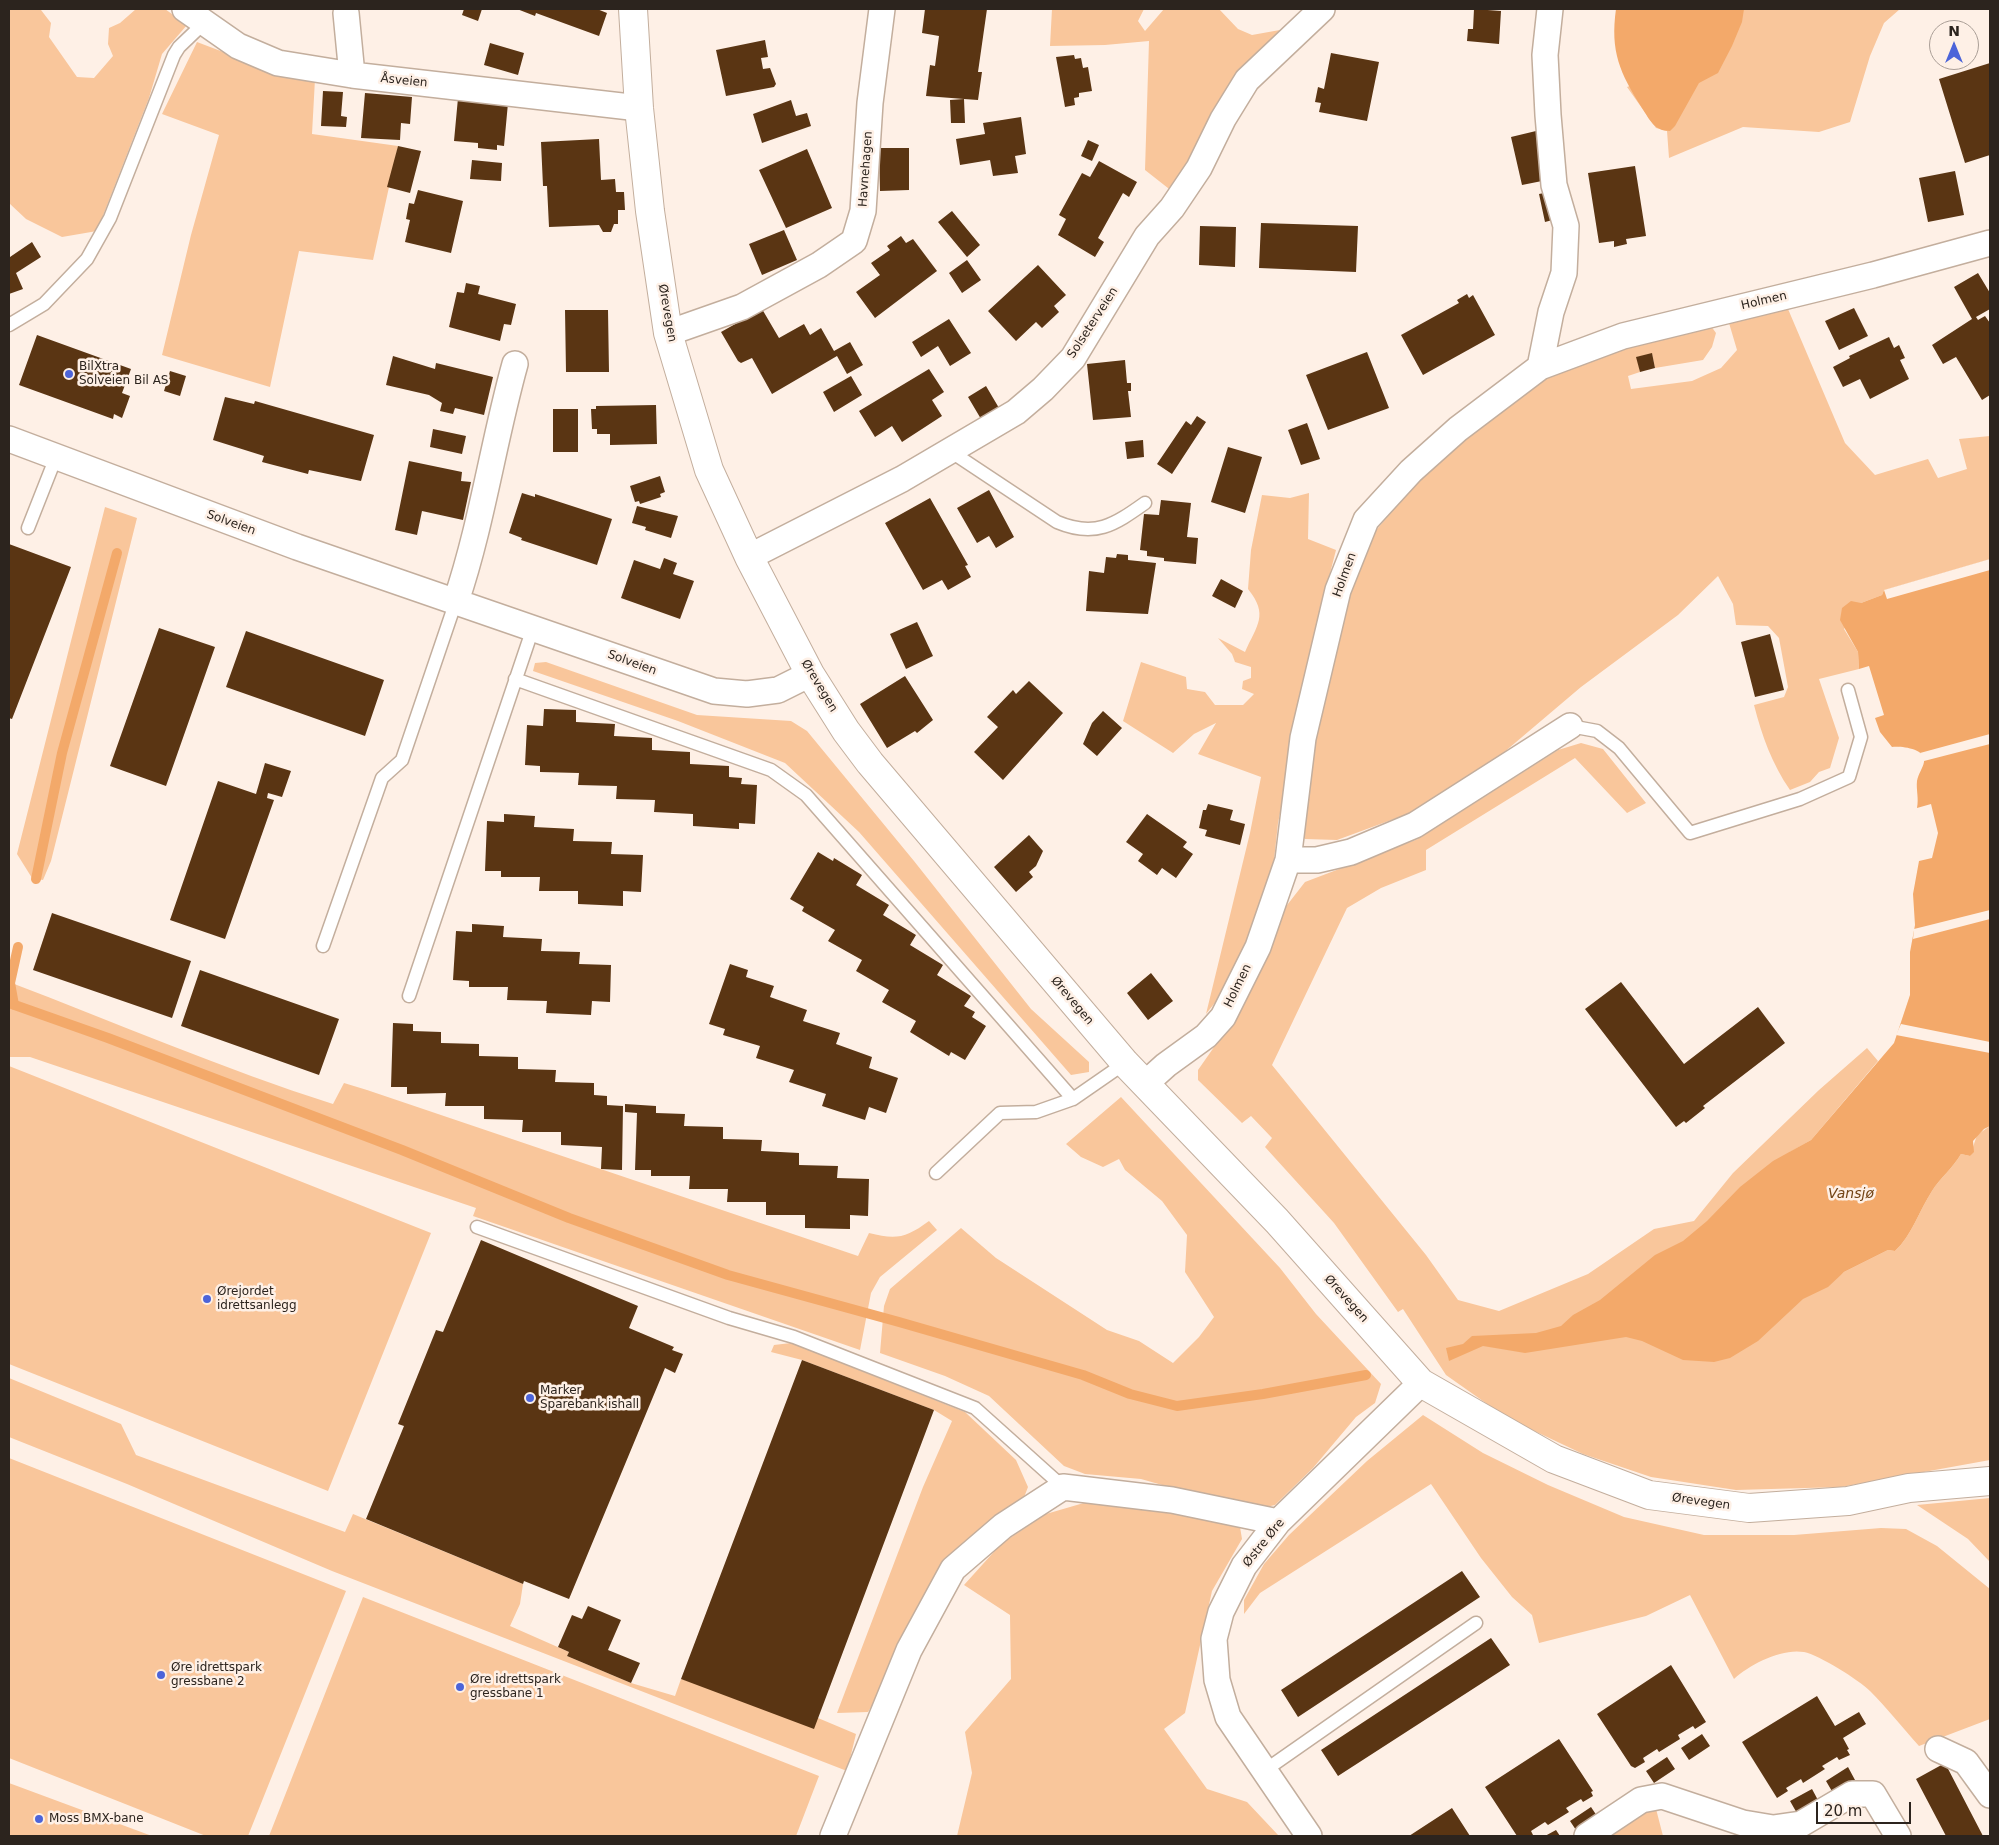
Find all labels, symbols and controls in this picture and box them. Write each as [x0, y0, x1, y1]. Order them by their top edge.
north arrow [1929, 20, 1979, 70]
text: N [1948, 23, 1960, 39]
street label: Åsveien [380, 71, 428, 91]
street label: Havnehagen [856, 131, 876, 207]
street label: Ørevegen [655, 283, 679, 343]
street label: Solseterveien [1065, 285, 1121, 361]
street label: Holmen [1740, 289, 1788, 313]
place label: BilXtra Solveien Bil AS [79, 360, 168, 388]
marker: BilXtra Solveien Bil AS [63, 368, 75, 380]
street label: Solveien [205, 507, 257, 539]
street label: Holmen [1330, 551, 1360, 599]
street label: Solveien [606, 647, 658, 679]
street label: Ørevegen [798, 657, 840, 715]
street label: Holmen [1221, 962, 1255, 1010]
street label: Ørevegen [1048, 974, 1096, 1028]
water label: Vansjø [1828, 1186, 1874, 1202]
street label: Ørevegen [1321, 1272, 1371, 1326]
place label: Ørejordet idrettsanlegg [217, 1285, 297, 1313]
marker: Ørejordet idrettsanlegg [201, 1293, 213, 1305]
place label: Marker Sparebank ishall [540, 1384, 639, 1412]
marker: Marker Sparebank ishall [524, 1392, 536, 1404]
street label: Ørevegen [1671, 1491, 1731, 1513]
street label: Østre Øre [1240, 1516, 1288, 1570]
place label: Øre idrettspark gressbane 2 [171, 1661, 262, 1689]
marker: Øre idrettspark gressbane 2 [155, 1669, 167, 1681]
place label: Øre idrettspark gressbane 1 [470, 1673, 561, 1701]
marker: Øre idrettspark gressbane 1 [454, 1681, 466, 1693]
scale bar [1819, 1792, 1914, 1824]
text: 20 m [1824, 1802, 1862, 1820]
place label: Moss BMX-bane [49, 1812, 144, 1826]
marker: Moss BMX-bane [33, 1813, 45, 1825]

